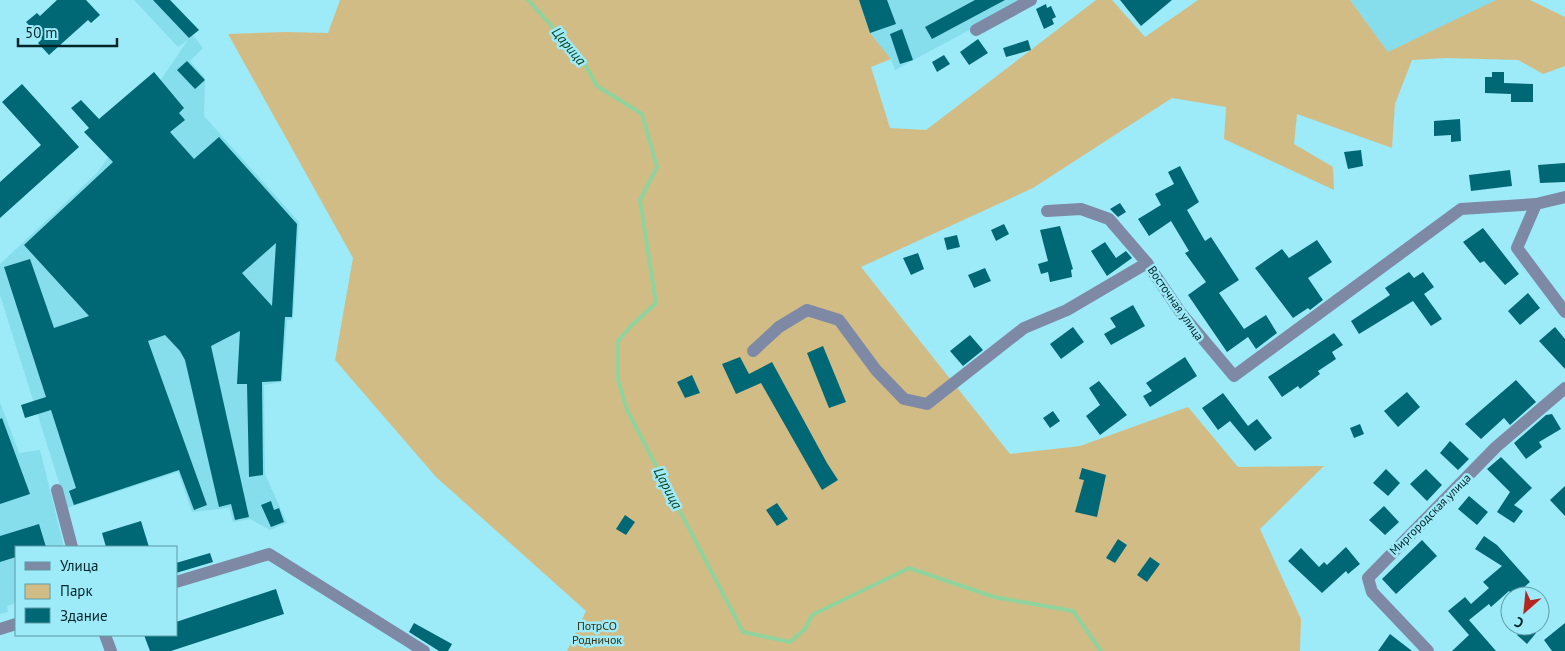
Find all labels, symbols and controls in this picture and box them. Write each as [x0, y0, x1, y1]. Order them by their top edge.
scale bar [18, 15, 116, 47]
text: 50 m [25, 23, 58, 42]
water label: Царица [548, 23, 590, 69]
street label: Восточная улица [1145, 263, 1207, 343]
water label: Царица [650, 464, 686, 512]
street label: Миргородская улица [1386, 470, 1474, 558]
legend [15, 546, 178, 636]
text: Улица [60, 556, 98, 575]
text: Парк [60, 581, 93, 600]
north arrow [1500, 586, 1550, 636]
text: Здание [60, 606, 108, 625]
text: С [1511, 613, 1527, 632]
park label: ПотрСО Родничок [572, 618, 622, 647]

